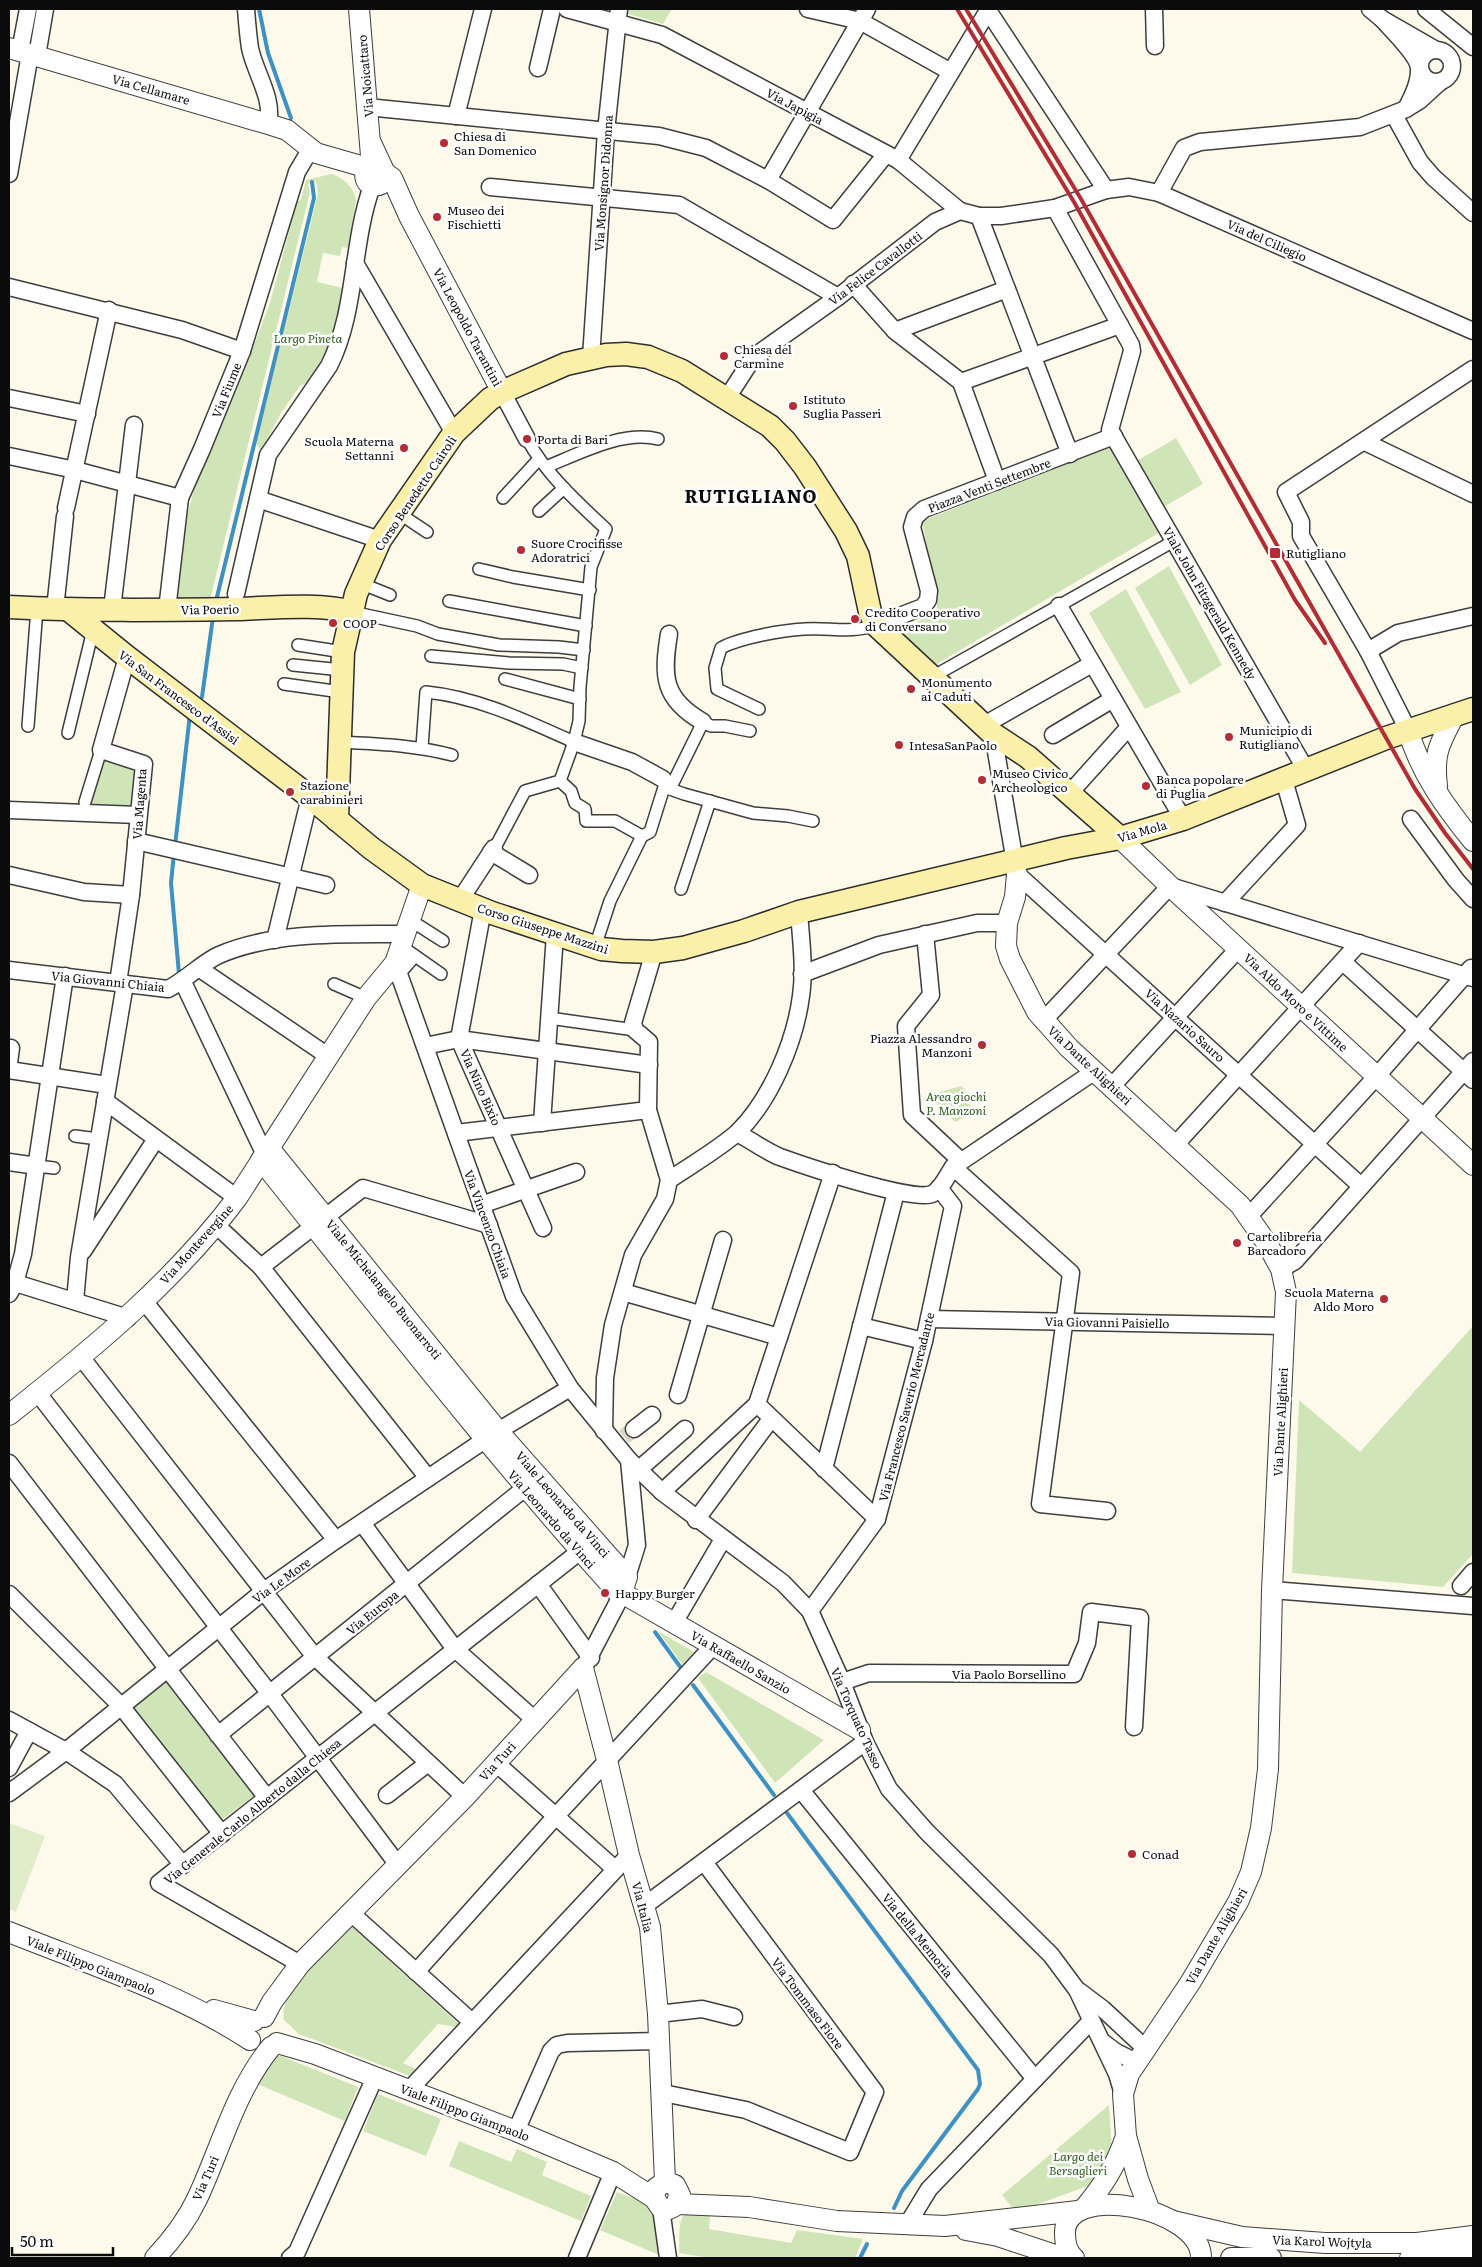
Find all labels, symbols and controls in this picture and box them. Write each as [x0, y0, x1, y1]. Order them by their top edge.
street label: Via Noicattaro [352, 34, 378, 118]
street label: Via Cellamare [110, 69, 192, 109]
street label: Via Japigia [763, 83, 827, 129]
street label: Via Monsignor Didonna [589, 114, 617, 252]
place label: Chiesa di San Domenico [454, 127, 536, 159]
marker: Chiesa di San Domenico [438, 137, 450, 149]
place label: Museo dei Fischietti [447, 201, 505, 233]
marker: Museo dei Fischietti [431, 211, 443, 223]
street label: Via del Ciliegio [1224, 214, 1310, 266]
street label: Via Felice Cavallotti [824, 227, 926, 309]
street label: Via Leopoldo Tarantini [429, 265, 507, 389]
park label: Largo Pineta [274, 329, 343, 347]
place label: Chiesa del Carmine [734, 340, 792, 372]
marker: Chiesa del Carmine [718, 350, 730, 362]
street label: Via Fiume [207, 360, 245, 420]
place label: Istituto Suglia Passeri [803, 390, 881, 422]
marker: Istituto Suglia Passeri [787, 400, 799, 412]
place label: Porta di Bari [537, 430, 608, 448]
place label: Scuola Materna Settanni [305, 432, 395, 464]
street label: Corso Benedetto Cairoli [370, 432, 460, 554]
marker: Porta di Bari [521, 433, 533, 445]
marker: Scuola Materna Settanni [398, 442, 410, 454]
street label: Piazza Venti Settembre [925, 453, 1053, 517]
district label: RUTIGLIANO [684, 482, 818, 509]
street label: Viale John Fitzgerald Kennedy [1159, 523, 1261, 683]
place label: Suore Crocifisse Adoratrici [531, 534, 623, 566]
marker: Suore Crocifisse Adoratrici [515, 544, 527, 556]
place label: Rutigliano [1286, 544, 1346, 562]
marker: Rutigliano [1268, 546, 1282, 560]
street label: Via Poerio [181, 599, 239, 619]
place label: Credito Cooperativo di Conversano [865, 603, 980, 635]
marker: Credito Cooperativo di Conversano [849, 613, 861, 625]
place label: COOP [343, 614, 377, 632]
marker: COOP [327, 617, 339, 629]
street label: Via San Francesco d'Assisi [115, 645, 243, 749]
place label: Monumento ai Caduti [921, 673, 992, 705]
marker: Monumento ai Caduti [905, 683, 917, 695]
place label: Municipio di Rutigliano [1239, 721, 1312, 753]
marker: Municipio di Rutigliano [1223, 731, 1235, 743]
place label: IntesaSanPaolo [909, 736, 997, 754]
marker: IntesaSanPaolo [893, 739, 905, 751]
place label: Museo Civico Archeologico [992, 764, 1068, 796]
street label: Via Magenta [128, 767, 150, 840]
place label: Banca popolare di Puglia [1156, 770, 1244, 802]
marker: Museo Civico Archeologico [976, 774, 988, 786]
place label: Stazione carabinieri [300, 776, 363, 808]
marker: Banca popolare di Puglia [1140, 780, 1152, 792]
marker: Stazione carabinieri [284, 786, 296, 798]
street label: Via Mola [1115, 815, 1169, 847]
street label: Corso Giuseppe Mazzini [475, 898, 611, 958]
street label: Via Aldo Moro e Vittime [1240, 949, 1352, 1055]
street label: Via Giovanni Chiaia [50, 966, 166, 996]
street label: Via Nazario Sauro [1141, 984, 1229, 1066]
street label: Via Dante Alighieri [1044, 1021, 1136, 1109]
place label: Piazza Alessandro Manzoni [870, 1029, 972, 1061]
marker: Piazza Alessandro Manzoni [976, 1039, 988, 1051]
street label: Via Nino Bixio [456, 1046, 506, 1128]
park label: Area giochi P. Manzoni [926, 1087, 987, 1119]
street label: Via Vincenzo Chiaia [460, 1167, 516, 1281]
street label: Via Montevergine [155, 1200, 237, 1288]
street label: Viale Michelangelo Buonarroti [322, 1215, 446, 1363]
place label: Cartolibreria Barcadoro [1247, 1227, 1322, 1259]
marker: Cartolibreria Barcadoro [1231, 1237, 1243, 1249]
place label: Scuola Materna Aldo Moro [1285, 1283, 1375, 1315]
marker: Scuola Materna Aldo Moro [1378, 1293, 1390, 1305]
street label: Via Francesco Saverio Mercadante [874, 1310, 938, 1504]
street label: Via Giovanni Paisiello [1044, 1312, 1170, 1332]
street label: Via Dante Alighieri [1268, 1367, 1292, 1477]
street label: Viale Leonardo da Vinci [512, 1447, 614, 1561]
street label: Via Leonardo da Vinci [504, 1466, 600, 1572]
street label: Via Le More [248, 1553, 314, 1607]
place label: Happy Burger [615, 1584, 695, 1602]
street label: Via Europa [342, 1585, 403, 1639]
marker: Happy Burger [599, 1587, 611, 1599]
street label: Via Raffaello Sanzio [688, 1626, 794, 1698]
street label: Via Torquato Tasso [827, 1664, 887, 1772]
street label: Via Paolo Borsellino [952, 1665, 1066, 1683]
street label: Via Generale Carlo Alberto dalla Chiesa [159, 1733, 345, 1888]
street label: Via Turi [474, 1737, 520, 1785]
place label: Conad [1142, 1845, 1180, 1863]
marker: Conad [1126, 1848, 1138, 1860]
street label: Via Italia [628, 1880, 658, 1935]
street label: Via Dante Alighieri [1181, 1884, 1251, 1988]
street label: Via della Memoria [878, 1889, 958, 1982]
street label: Viale Filippo Giampaolo [24, 1931, 158, 1999]
street label: Via Tommaso Fiore [767, 1953, 849, 2053]
street label: Viale Filippo Giampaolo [398, 2079, 532, 2145]
park label: Largo dei Bersaglieri [1049, 2147, 1108, 2179]
street label: Via Turi [187, 2153, 223, 2203]
scale bar [12, 2224, 114, 2256]
text: 50 m [20, 2229, 54, 2252]
street label: Via Karol Wojtyla [1272, 2230, 1373, 2252]

